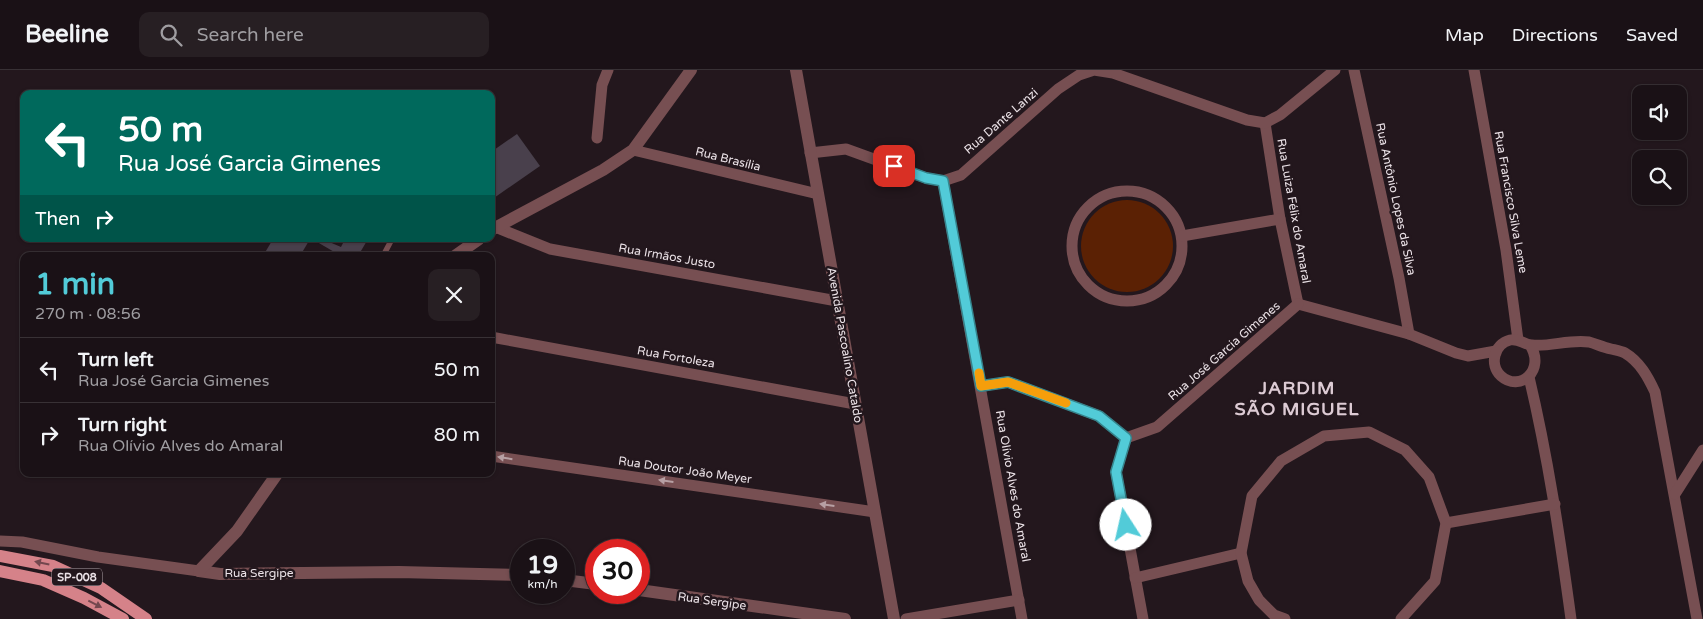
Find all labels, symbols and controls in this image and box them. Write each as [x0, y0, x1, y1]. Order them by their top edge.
search box [139, 12, 489, 57]
text: Beeline [25, 20, 109, 49]
icon: search [157, 21, 185, 49]
text: Search here [197, 24, 304, 46]
text: Map [1445, 24, 1484, 46]
text: Directions [1512, 24, 1598, 46]
text: Saved [1626, 24, 1678, 46]
street label: Rua Dante Lanzi [961, 85, 1041, 157]
map controls [1632, 85, 1687, 205]
button: sound [1632, 85, 1687, 140]
text: 50 m [118, 109, 203, 151]
icon: left [35, 110, 100, 175]
street label: Rua Antônio Lopes da Silva [1373, 122, 1419, 276]
street label: Rua Francisco Silva Leme [1492, 130, 1530, 274]
street label: Rua Luiza Félix do Amaral [1274, 137, 1314, 285]
street label: Rua Brasília [694, 144, 762, 174]
pin [873, 145, 915, 187]
button: search [1632, 150, 1687, 205]
text: Rua José Garcia Gimenes [118, 151, 381, 177]
icon: arrive [880, 152, 908, 180]
icon: right [90, 205, 118, 233]
text: Then [35, 208, 80, 230]
street label: Rua Irmãos Justo [618, 241, 716, 271]
text: 1 min [35, 266, 115, 303]
street label: Avenida Pascoalino Cataldo [824, 266, 866, 424]
button: close [428, 269, 480, 321]
street label: Rua José Garcia Gimenes [1165, 298, 1283, 403]
text: 270 m · 08:56 [35, 304, 141, 324]
street label: Rua Fortoleza [636, 343, 716, 371]
text: Turn left [78, 349, 154, 371]
icon: left [35, 356, 63, 384]
text: 50 m [434, 359, 480, 381]
text: Rua José Garcia Gimenes [78, 371, 269, 391]
district label: JARDIM SÃO MIGUEL [1234, 377, 1360, 420]
street label: Rua Olívio Alves do Amaral [993, 409, 1033, 563]
text: Turn right [78, 414, 166, 436]
icon: right [35, 421, 63, 449]
text: 80 m [434, 424, 480, 446]
text: Rua Olívio Alves do Amaral [78, 436, 283, 456]
one-way arrow [497, 454, 513, 462]
street label: Rua Doutor João Meyer [617, 454, 753, 486]
one-way arrow [657, 477, 673, 485]
position arrow [1099, 498, 1151, 550]
one-way arrow [818, 500, 834, 508]
speed limit sign: 30 [585, 539, 650, 604]
text: 19 [527, 550, 558, 580]
one-way arrow [34, 559, 50, 567]
street label: Rua Sergipe [224, 566, 294, 580]
road number: SP-008 [52, 568, 102, 586]
text: km/h [527, 577, 558, 591]
street label: Rua Sergipe [677, 589, 747, 613]
one-way arrow [88, 600, 102, 608]

